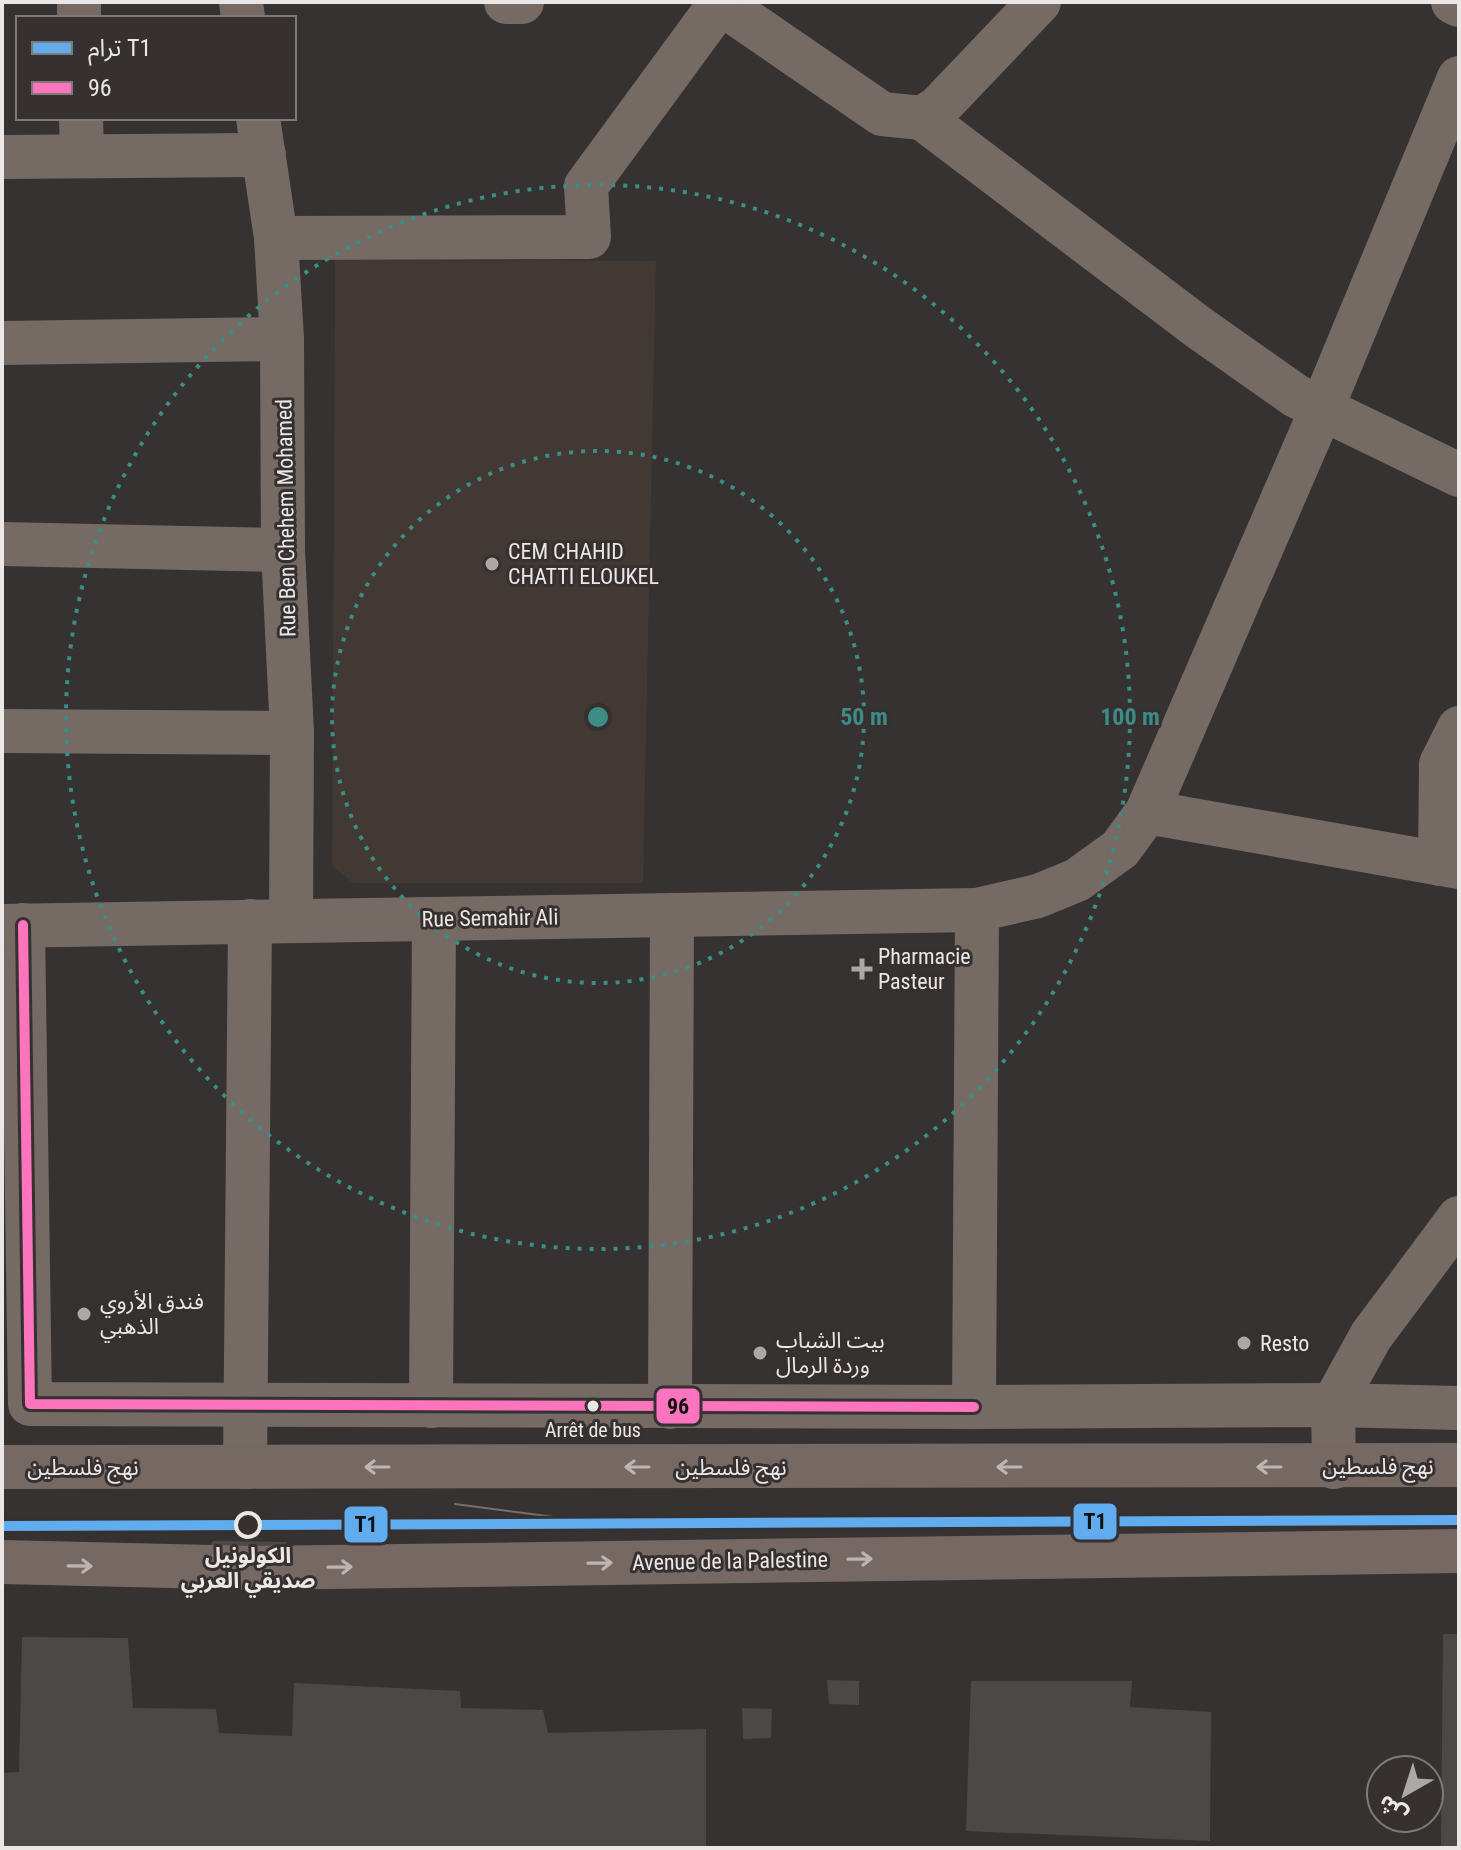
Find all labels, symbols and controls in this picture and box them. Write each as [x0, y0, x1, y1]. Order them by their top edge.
legend [16, 16, 296, 120]
text: ترام T1 [88, 34, 151, 66]
text: 96 [88, 74, 112, 102]
street label: Rue Ben Chehem Mohamed [271, 399, 301, 637]
place label: CEM CHAHID CHATTI ELOUKEL [508, 539, 659, 589]
marker: CEM CHAHID CHATTI ELOUKEL [483, 555, 501, 573]
centre of rings [584, 703, 612, 731]
text: 50 m [840, 703, 888, 731]
text: 100 m [1100, 703, 1160, 731]
street label: Rue Semahir Ali [421, 904, 559, 932]
place label: Pharmacie Pasteur [878, 944, 971, 994]
marker: Pharmacie Pasteur [853, 960, 871, 978]
place label: فندق الأروي الذهبي [100, 1289, 204, 1343]
marker: فندق الأروي الذهبي [75, 1305, 93, 1323]
place label: بيت الشباب وردة الرمال [776, 1328, 885, 1379]
place label: Resto [1260, 1331, 1309, 1356]
marker: Resto [1235, 1334, 1253, 1352]
marker: بيت الشباب وردة الرمال [751, 1344, 769, 1362]
line badge: 96 [655, 1387, 701, 1425]
text: 96 [667, 1394, 689, 1419]
marker: Arrêt de bus [585, 1398, 601, 1414]
place label: Arrêt de bus [545, 1418, 641, 1442]
street label: نهج فلسطين [1322, 1454, 1434, 1483]
street label: نهج فلسطين [27, 1455, 139, 1484]
street label: نهج فلسطين [675, 1455, 787, 1484]
one-way arrow [364, 1459, 391, 1475]
one-way arrow [624, 1459, 651, 1475]
one-way arrow [996, 1459, 1023, 1475]
one-way arrow [1256, 1459, 1283, 1475]
line badge: T1 [1072, 1502, 1118, 1541]
line badge: T1 [343, 1505, 389, 1544]
text: T1 [1083, 1509, 1107, 1534]
marker: الكولونيل صديقي العربي [235, 1512, 261, 1538]
text: T1 [354, 1512, 378, 1537]
place label: الكولونيل صديقي العربي [181, 1543, 315, 1598]
street label: Avenue de la Palestine [632, 1547, 828, 1575]
one-way arrow [846, 1551, 873, 1566]
one-way arrow [586, 1555, 613, 1571]
one-way arrow [66, 1558, 93, 1573]
one-way arrow [326, 1559, 353, 1575]
north arrow [1365, 1754, 1445, 1834]
text: ش [1373, 1790, 1412, 1828]

